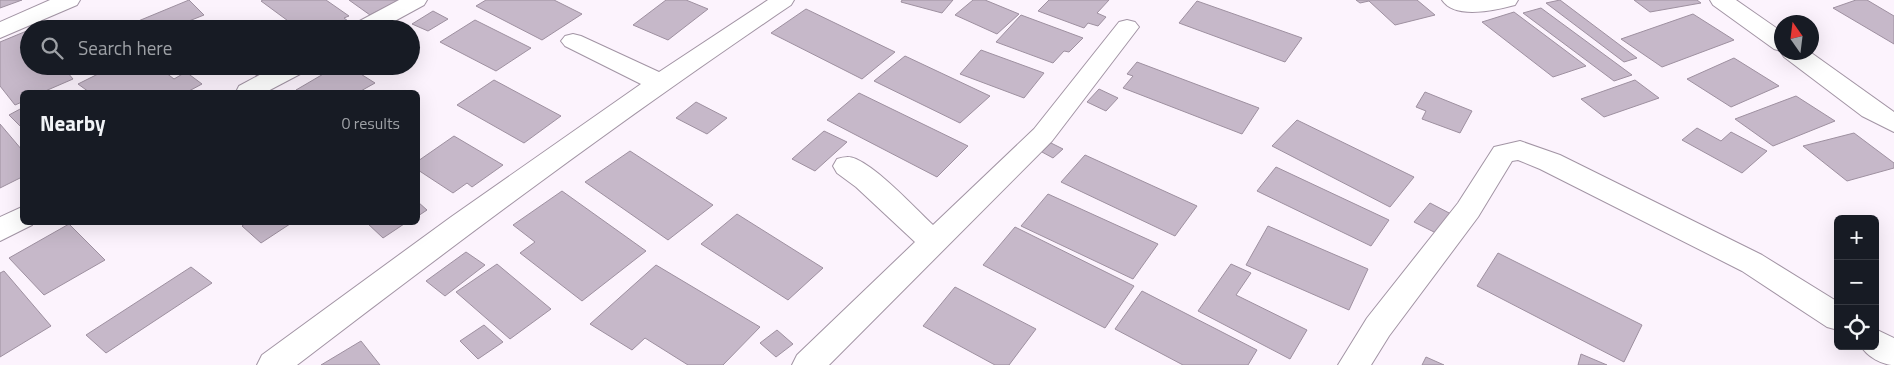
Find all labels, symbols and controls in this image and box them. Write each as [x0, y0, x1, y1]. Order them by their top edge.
north arrow [1774, 15, 1819, 60]
search box [20, 20, 420, 75]
text: Search here [78, 33, 172, 62]
icon: search [38, 34, 66, 62]
text: Nearby [40, 107, 105, 139]
text: 0 results [341, 111, 400, 135]
map controls [1834, 215, 1879, 350]
button: + [1834, 215, 1879, 260]
button: − [1834, 260, 1879, 305]
button: locate [1834, 305, 1879, 350]

